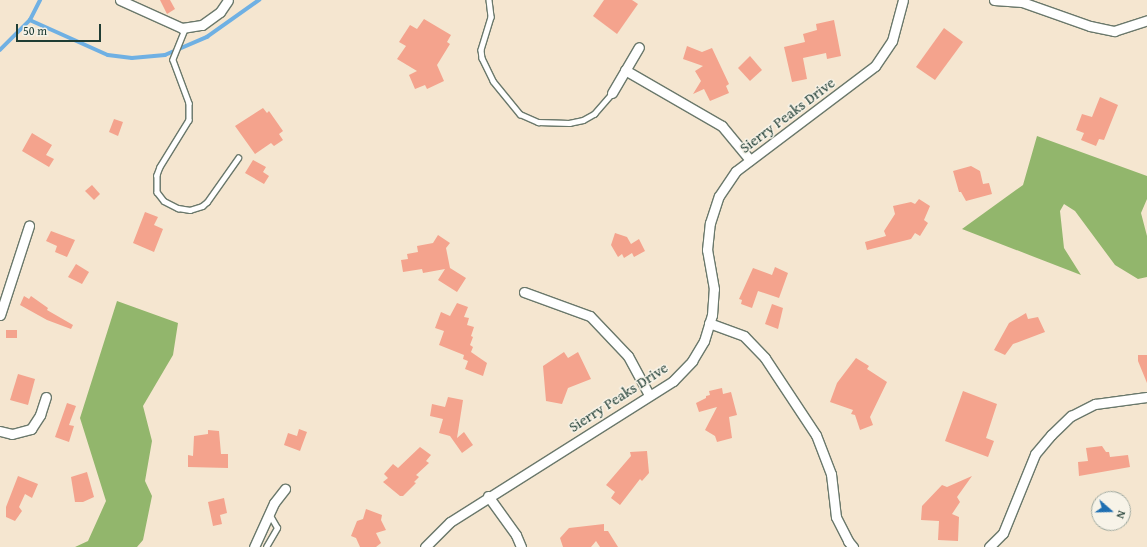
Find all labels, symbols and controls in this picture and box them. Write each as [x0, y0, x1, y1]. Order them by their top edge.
scale bar [18, 16, 103, 42]
text: 50 m [23, 22, 47, 39]
street label: Sierry Peaks Drive [736, 73, 838, 157]
street label: Sierry Peaks Drive [565, 358, 671, 436]
north arrow [1091, 491, 1131, 531]
text: N [1113, 509, 1130, 521]

